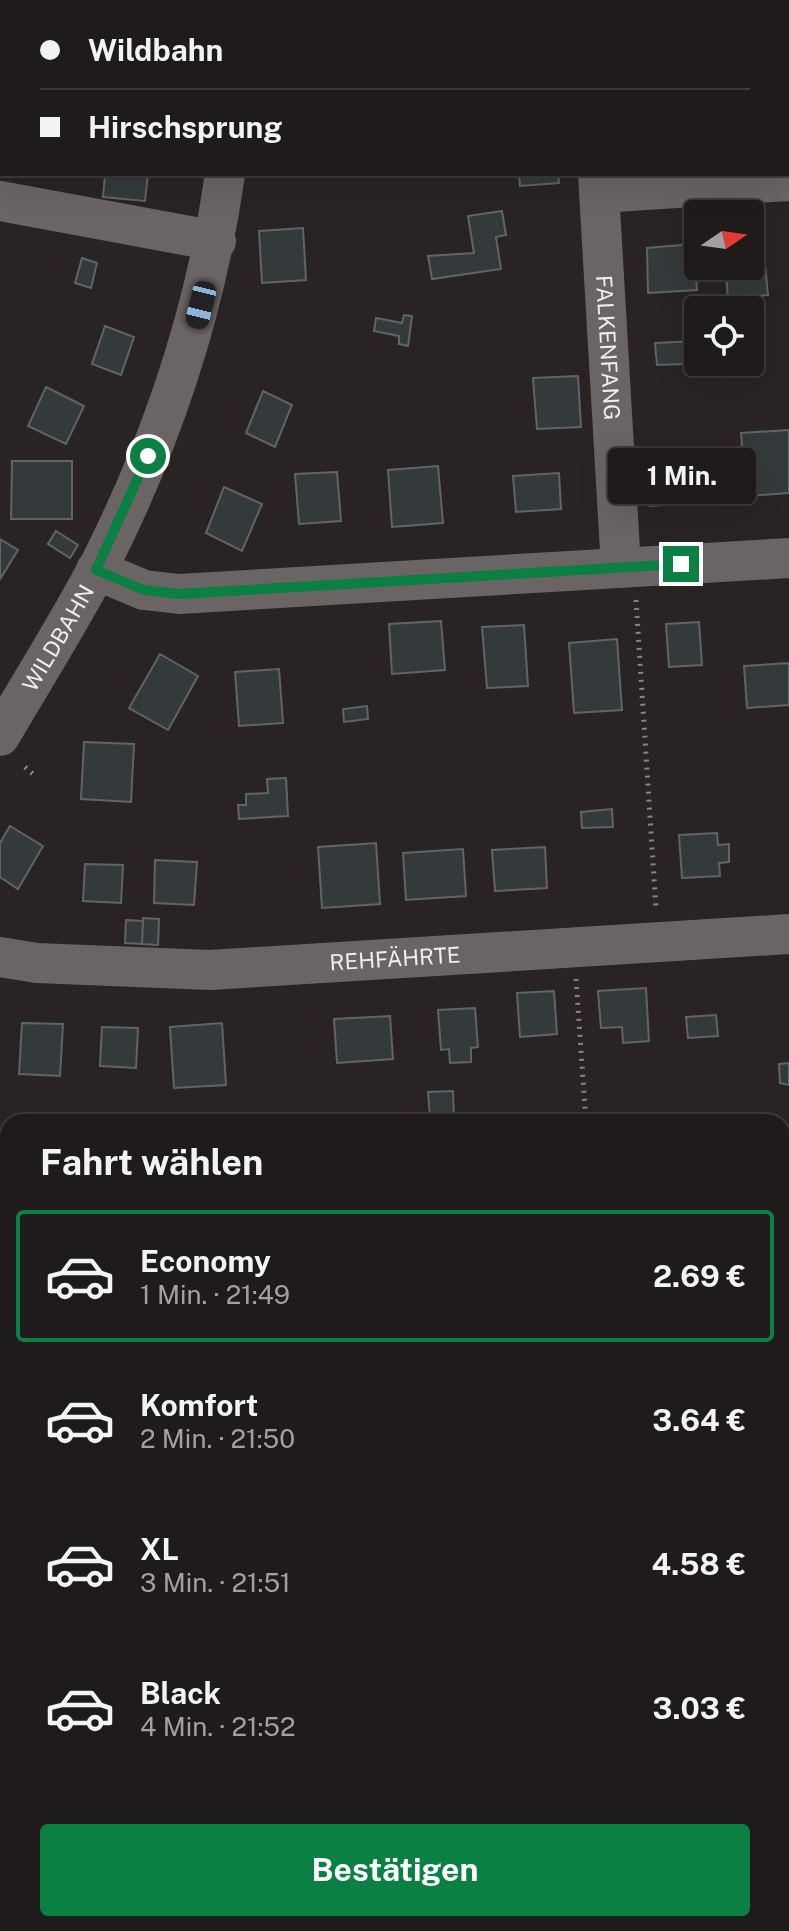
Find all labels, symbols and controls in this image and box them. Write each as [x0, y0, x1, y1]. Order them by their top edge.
text: Wildbahn [88, 32, 223, 68]
text: Hirschsprung [88, 109, 282, 145]
north arrow [684, 200, 764, 280]
map controls [684, 200, 764, 376]
street label: FALKENFANG [591, 274, 625, 421]
car [184, 279, 218, 331]
button: locate [684, 296, 764, 376]
route start [130, 438, 166, 474]
callout: 1 Min. [607, 448, 755, 504]
text: 1 Min. [647, 460, 717, 491]
route end [663, 546, 699, 582]
street label: WILDBAHN [17, 580, 99, 696]
street label: REHFÄHRTE [329, 941, 461, 976]
text: Fahrt wählen [40, 1141, 263, 1183]
icon: car [44, 1240, 116, 1312]
text: Economy [140, 1243, 271, 1279]
text: 2.69 € [653, 1258, 746, 1294]
text: 1 Min. · 21:49 [140, 1279, 290, 1310]
icon: car [44, 1384, 116, 1456]
text: Komfort [140, 1387, 258, 1423]
text: 3.64 € [652, 1402, 746, 1438]
text: 2 Min. · 21:50 [140, 1423, 295, 1454]
icon: car [44, 1528, 116, 1600]
text: XL [140, 1531, 179, 1567]
text: 4.58 € [652, 1546, 746, 1582]
text: 3 Min. · 21:51 [140, 1567, 291, 1598]
icon: car [44, 1672, 116, 1744]
text: Black [140, 1675, 221, 1711]
text: 3.03 € [652, 1690, 746, 1726]
text: 4 Min. · 21:52 [140, 1711, 296, 1742]
button: Bestätigen [40, 1824, 750, 1916]

